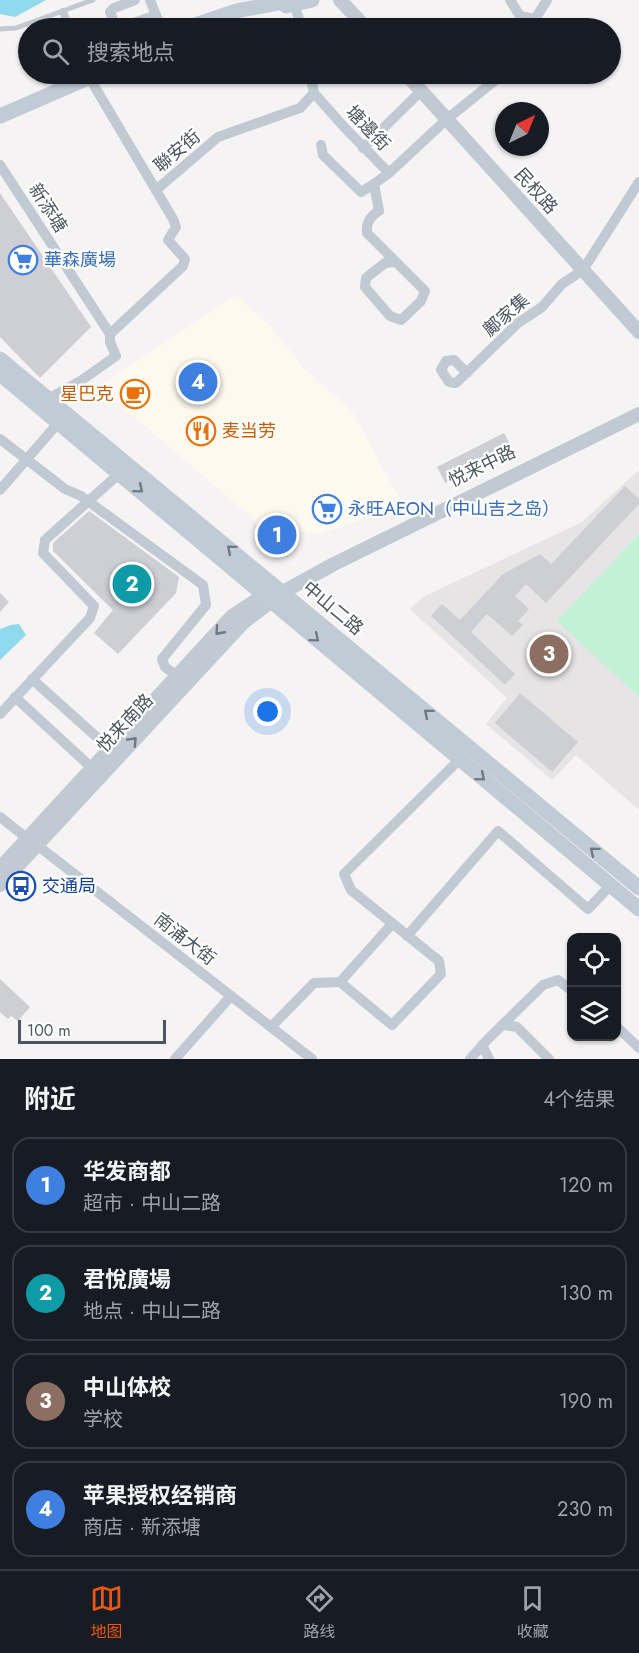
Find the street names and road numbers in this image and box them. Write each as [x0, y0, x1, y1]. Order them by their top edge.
street label: 塘邊街 [340, 100, 396, 156]
street label: 聯安街 [148, 124, 206, 178]
street label: 民权路 [508, 162, 564, 220]
street label: 新添塘 [22, 178, 74, 238]
street label: 鄺家集 [477, 287, 535, 343]
street label: 悦来中路 [444, 439, 520, 493]
street label: 中山二路 [297, 575, 369, 641]
street label: 悦来南路 [91, 688, 159, 758]
street label: 南涌大街 [149, 907, 221, 971]

